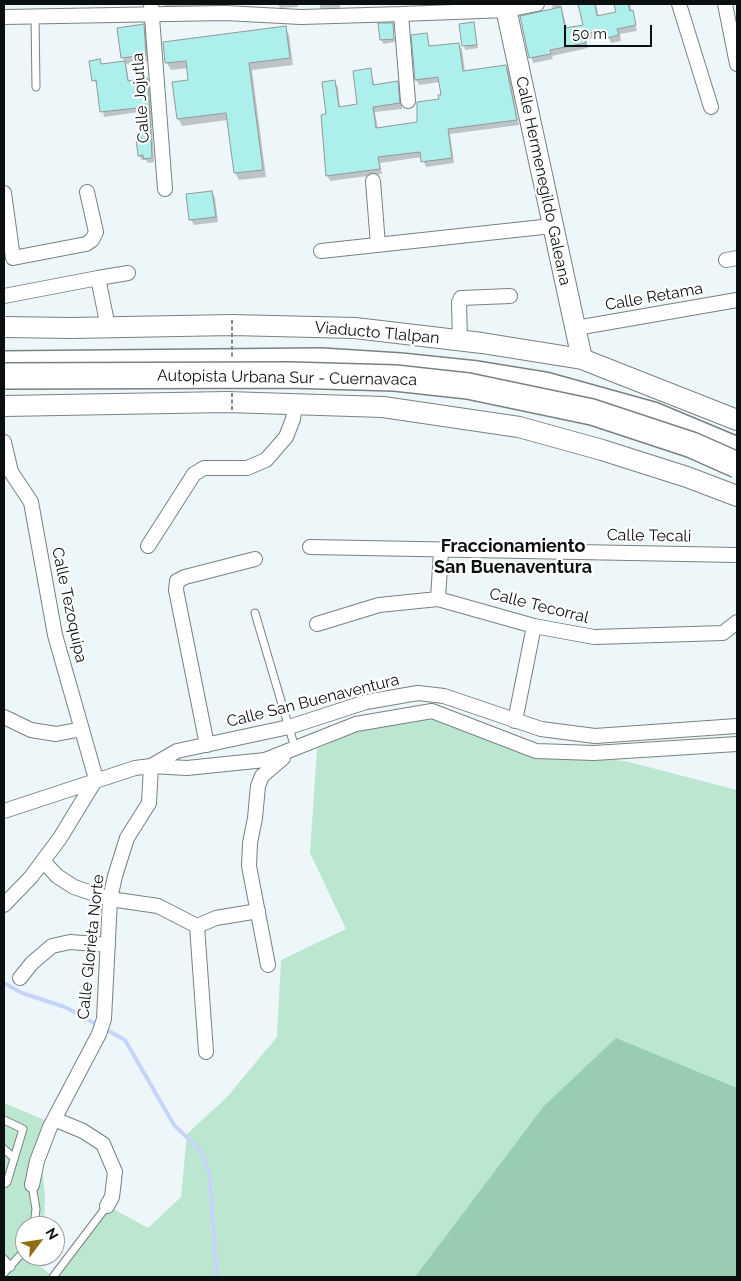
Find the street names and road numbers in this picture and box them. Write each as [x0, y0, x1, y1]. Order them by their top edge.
street label: Calle Jojutla [128, 52, 154, 144]
street label: Calle Hermenegildo Galeana [511, 75, 575, 287]
street label: Calle Retama [604, 279, 704, 315]
street label: Viaducto Tlalpan [314, 318, 440, 348]
street label: Autopista Urbana Sur - Cuernavaca [157, 366, 417, 390]
street label: Calle Tecali [607, 526, 691, 546]
street label: Calle Tezoquipa [47, 545, 91, 665]
street label: Calle Tecorral [487, 584, 591, 628]
street label: Calle San Buenaventura [225, 670, 401, 732]
street label: Calle Glorieta Norte [74, 874, 108, 1020]

